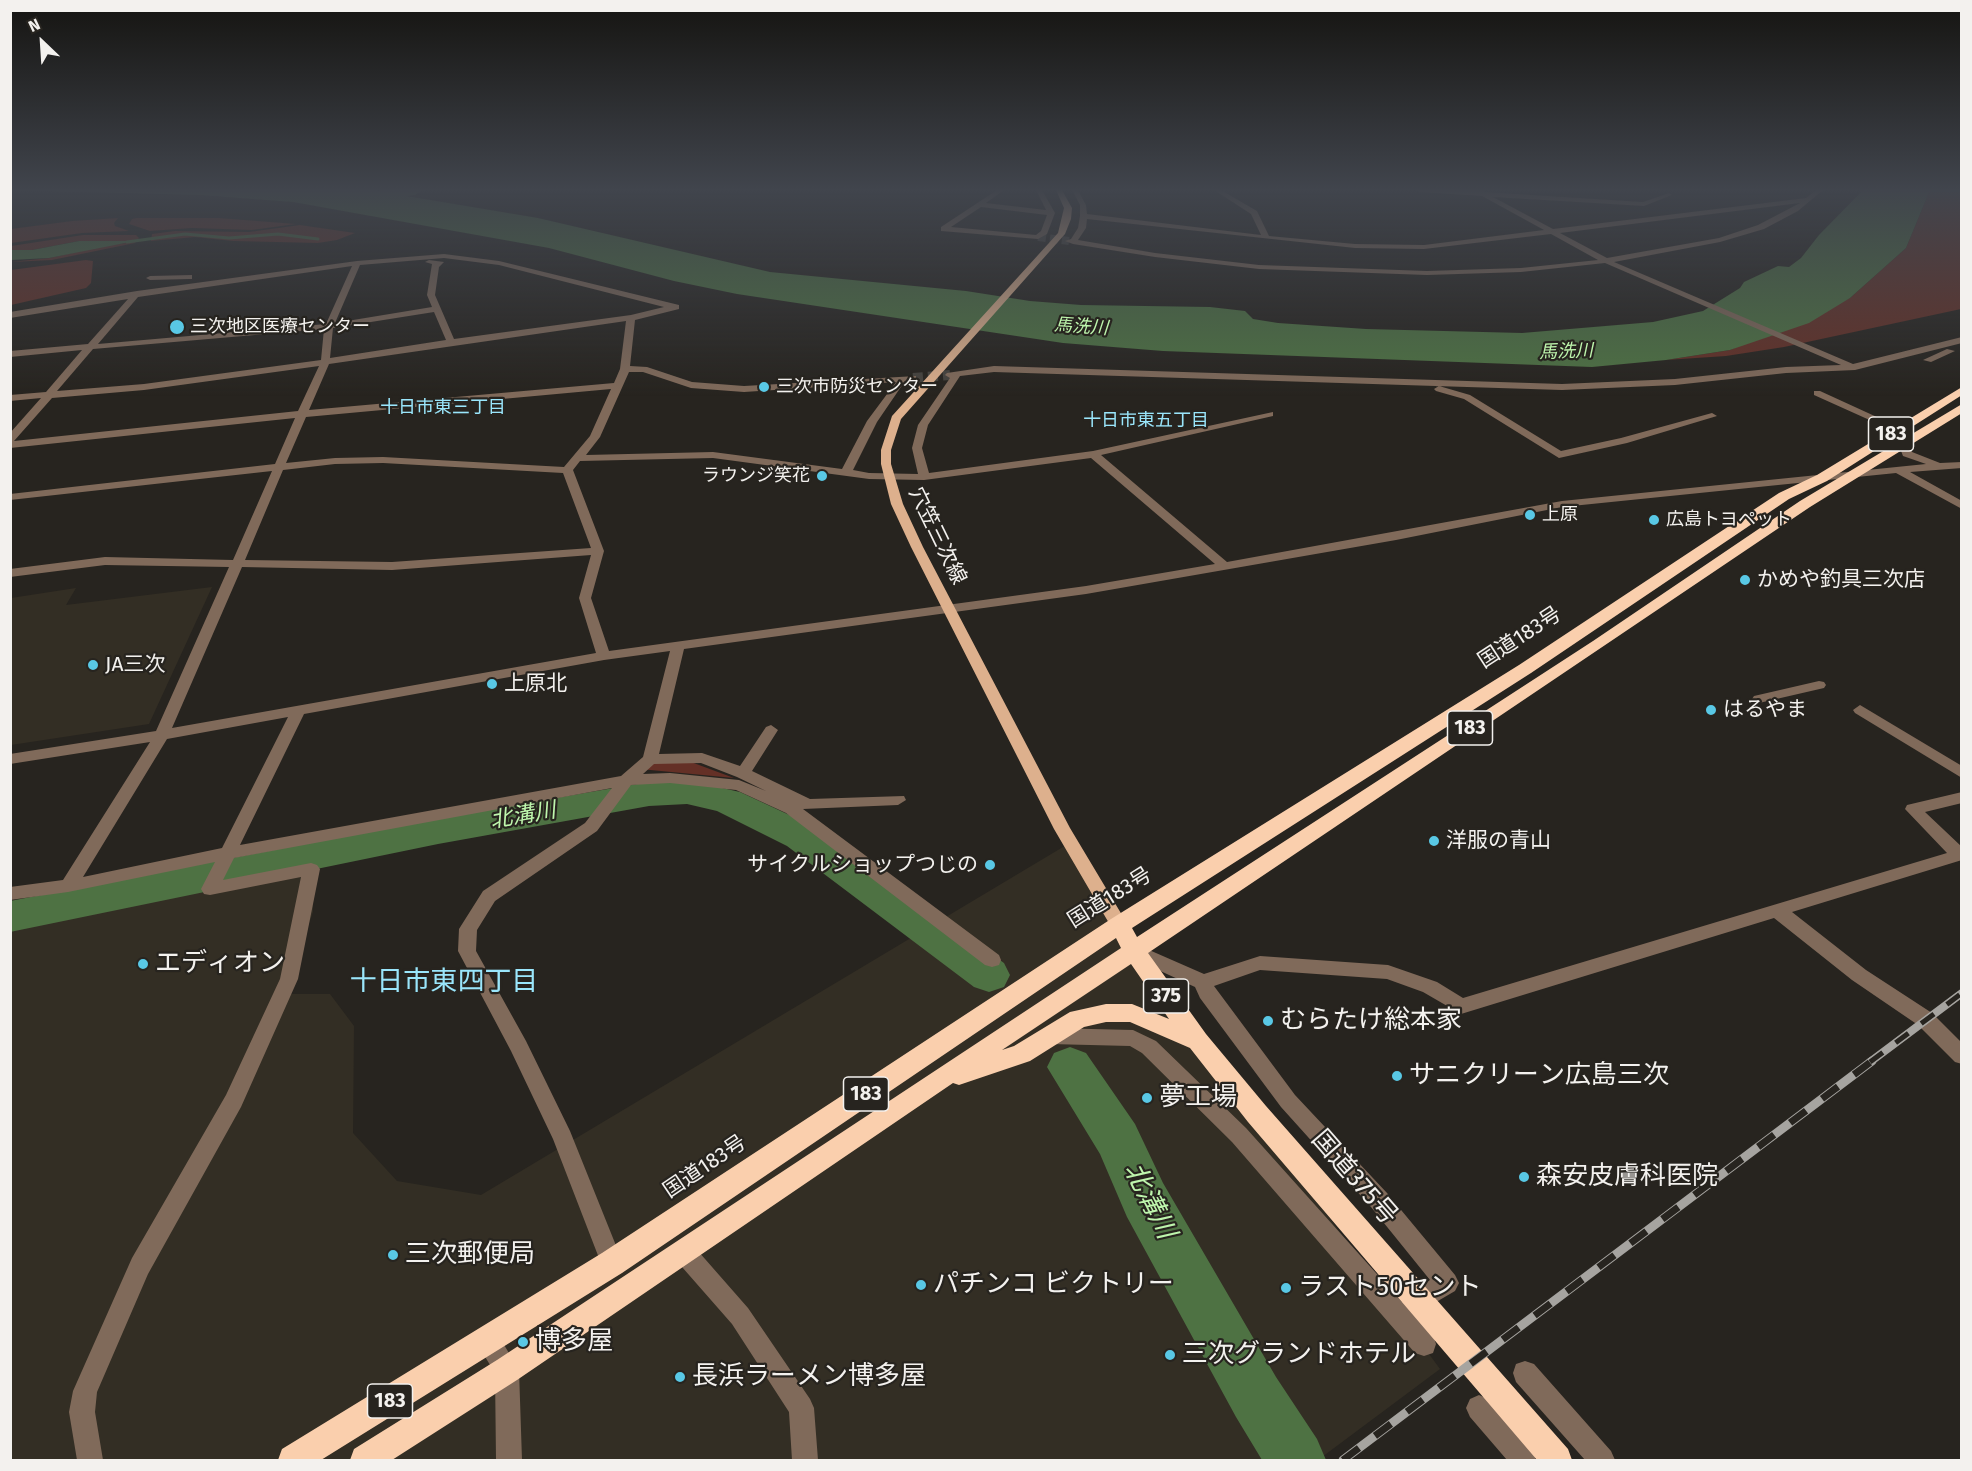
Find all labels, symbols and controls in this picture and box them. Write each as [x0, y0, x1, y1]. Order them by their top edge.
north arrow [12, 12, 72, 72]
text: N [25, 14, 43, 36]
water label: 馬洗川 [1053, 314, 1109, 340]
place label: 三次地区医療センター [190, 316, 370, 338]
marker: 三次地区医療センター [168, 318, 186, 336]
water label: 馬洗川 [1539, 340, 1593, 364]
place label: 三次市防災センター [776, 376, 938, 398]
marker: 三次市防災センター [757, 380, 771, 394]
district label: 十日市東三丁目 [380, 397, 506, 419]
district label: 十日市東五丁目 [1083, 410, 1209, 432]
road number: 183 [1868, 417, 1914, 451]
place label: ラウンジ笑花 [702, 465, 810, 487]
marker: ラウンジ笑花 [815, 469, 829, 483]
street label: 穴笠三次線 [903, 483, 971, 589]
place label: 上原 [1542, 504, 1578, 526]
marker: 上原 [1523, 508, 1537, 522]
place label: 広島トヨペット [1666, 509, 1792, 531]
marker: 広島トヨペット [1647, 513, 1661, 527]
place label: かめや釣具三次店 [1757, 567, 1925, 593]
marker: かめや釣具三次店 [1738, 573, 1752, 587]
street label: 国道183号 [1474, 602, 1566, 674]
place label: JA三次 [105, 652, 165, 678]
marker: JA三次 [86, 658, 100, 672]
place label: 上原北 [504, 671, 567, 697]
marker: 上原北 [485, 677, 499, 691]
place label: はるやま [1723, 697, 1807, 723]
marker: はるやま [1704, 703, 1718, 717]
road number: 183 [1448, 711, 1492, 745]
water label: 北溝川 [488, 797, 558, 835]
place label: 洋服の青山 [1446, 828, 1551, 854]
marker: 洋服の青山 [1427, 834, 1441, 848]
place label: サイクルショップつじの [747, 852, 978, 878]
marker: サイクルショップつじの [983, 858, 997, 872]
street label: 国道183号 [1063, 862, 1157, 934]
place label: エディオン [155, 948, 285, 980]
marker: エディオン [136, 957, 150, 971]
district label: 十日市東四丁目 [350, 966, 538, 998]
road number: 375 [1144, 979, 1188, 1013]
place label: むらたけ総本家 [1280, 1005, 1462, 1037]
marker: むらたけ総本家 [1261, 1014, 1275, 1028]
place label: サニクリーン広島三次 [1409, 1060, 1669, 1092]
marker: サニクリーン広島三次 [1390, 1069, 1404, 1083]
road number: 183 [844, 1077, 888, 1111]
place label: 夢工場 [1159, 1082, 1237, 1114]
marker: 夢工場 [1140, 1091, 1154, 1105]
street label: 国道375号 [1304, 1124, 1404, 1232]
street label: 国道183号 [659, 1130, 751, 1204]
water label: 北溝川 [1116, 1158, 1182, 1244]
place label: 森安皮膚科医院 [1536, 1161, 1718, 1193]
marker: 森安皮膚科医院 [1517, 1170, 1531, 1184]
place label: 三次郵便局 [405, 1239, 535, 1271]
marker: 三次郵便局 [386, 1248, 400, 1262]
place label: パチンコ ビクトリー [933, 1269, 1174, 1301]
place label: ラスト50セント [1298, 1272, 1482, 1304]
marker: パチンコ ビクトリー [914, 1278, 928, 1292]
marker: ラスト50セント [1279, 1281, 1293, 1295]
place label: 博多屋 [535, 1326, 613, 1358]
marker: 博多屋 [516, 1335, 530, 1349]
place label: 三次グランドホテル [1182, 1339, 1416, 1371]
marker: 三次グランドホテル [1163, 1348, 1177, 1362]
place label: 長浜ラーメン博多屋 [692, 1361, 926, 1393]
marker: 長浜ラーメン博多屋 [673, 1370, 687, 1384]
road number: 183 [368, 1384, 412, 1418]

